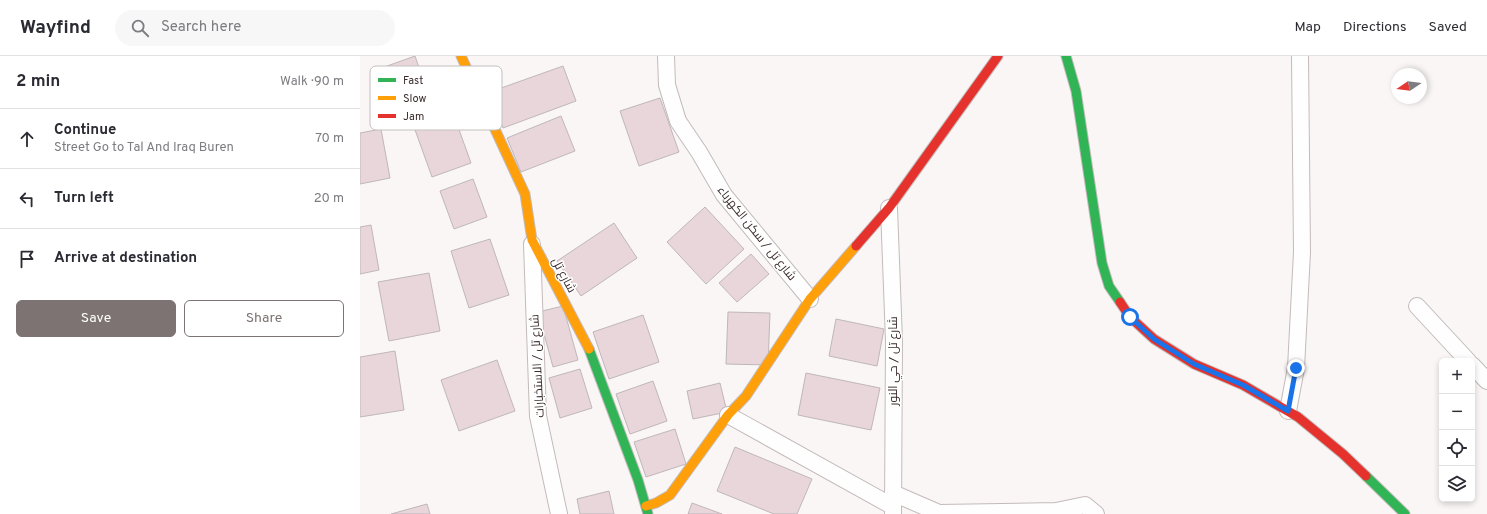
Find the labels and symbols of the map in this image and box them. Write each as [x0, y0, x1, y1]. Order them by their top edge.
legend [370, 66, 502, 130]
north arrow [1391, 68, 1427, 104]
text: Fast [403, 74, 423, 88]
text: Slow [403, 92, 426, 106]
text: Jam [403, 110, 424, 124]
street label: شارع تل / سكن الكهرباء [713, 183, 799, 284]
street label: شارع تل [547, 255, 579, 296]
route start [1121, 308, 1139, 326]
street label: شارع تل / الاستخبارات [527, 314, 549, 418]
street label: شارع تل / حي النور [886, 316, 903, 407]
route end [1287, 359, 1305, 377]

